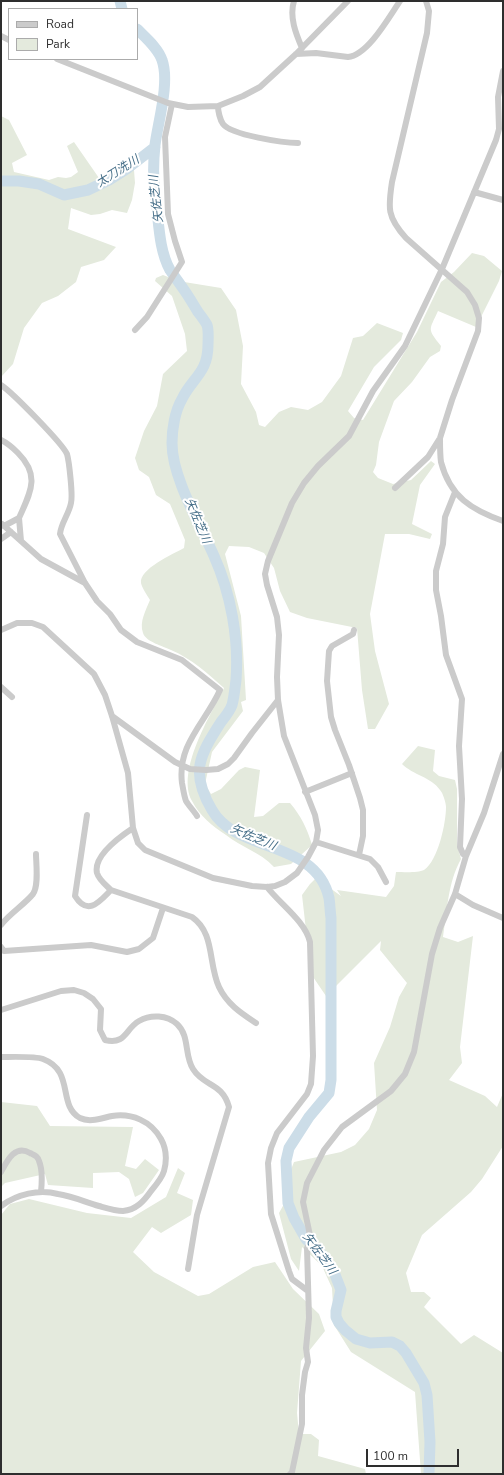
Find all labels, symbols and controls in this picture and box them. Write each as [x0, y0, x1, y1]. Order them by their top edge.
legend [8, 8, 138, 60]
text: Road [46, 16, 74, 32]
text: Park [46, 36, 70, 52]
water label: 太刀洗川 [94, 153, 142, 191]
water label: 矢佐芝川 [147, 174, 167, 224]
water label: 矢佐芝川 [181, 496, 213, 546]
water label: 矢佐芝川 [228, 822, 278, 854]
water label: 矢佐芝川 [299, 1230, 339, 1278]
scale bar [368, 1441, 461, 1467]
text: 100 m [373, 1448, 408, 1464]

